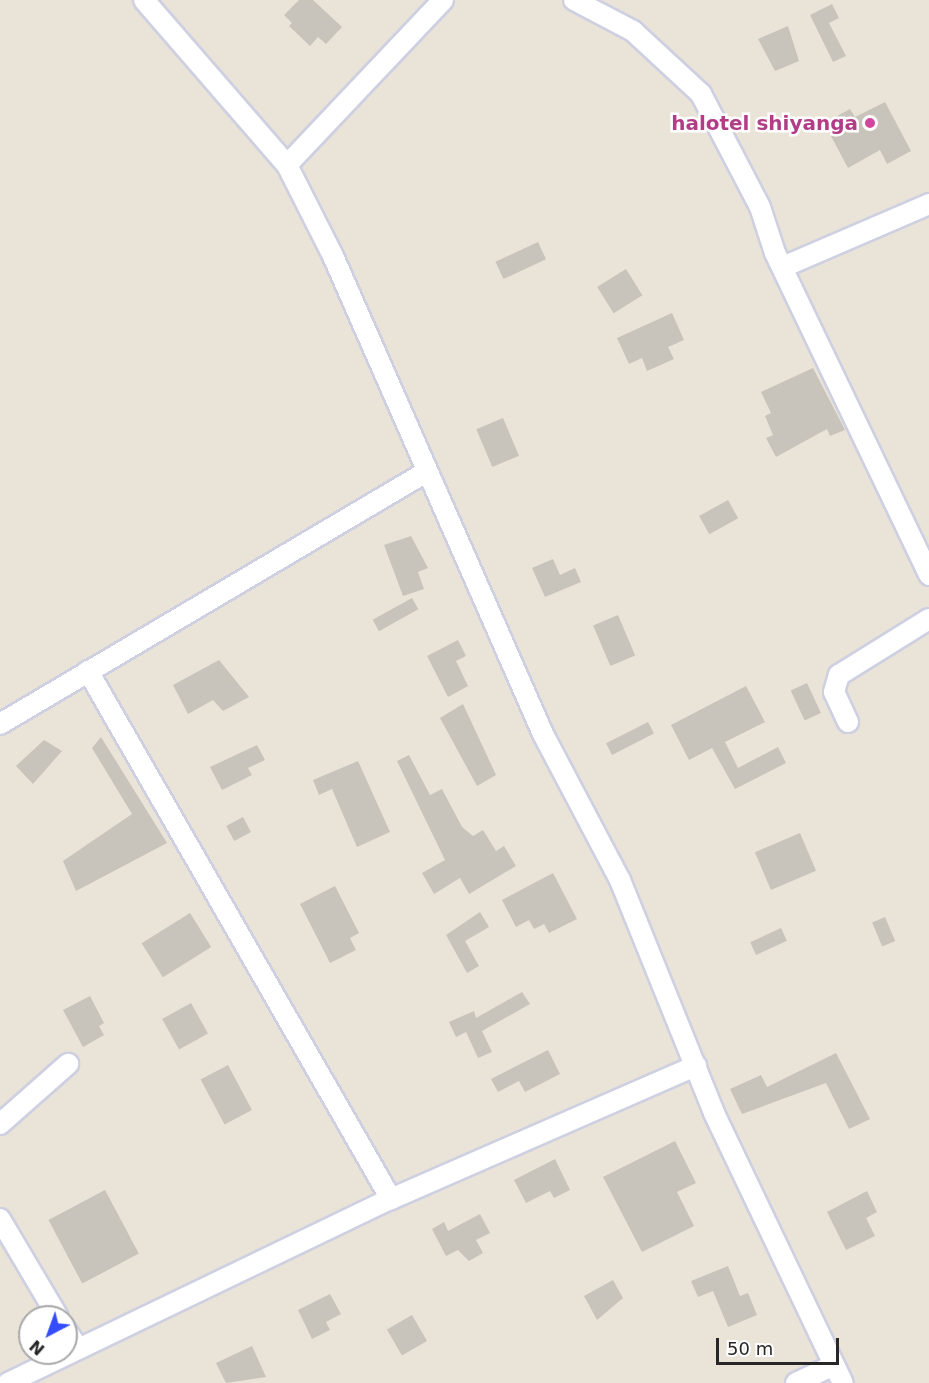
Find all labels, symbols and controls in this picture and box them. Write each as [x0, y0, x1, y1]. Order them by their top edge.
place label: halotel shiyanga [671, 111, 858, 135]
marker: halotel shiyanga [863, 116, 877, 130]
north arrow [18, 1305, 78, 1365]
scale bar [719, 1326, 842, 1364]
text: N [26, 1336, 48, 1359]
text: 50 m [727, 1338, 773, 1359]

